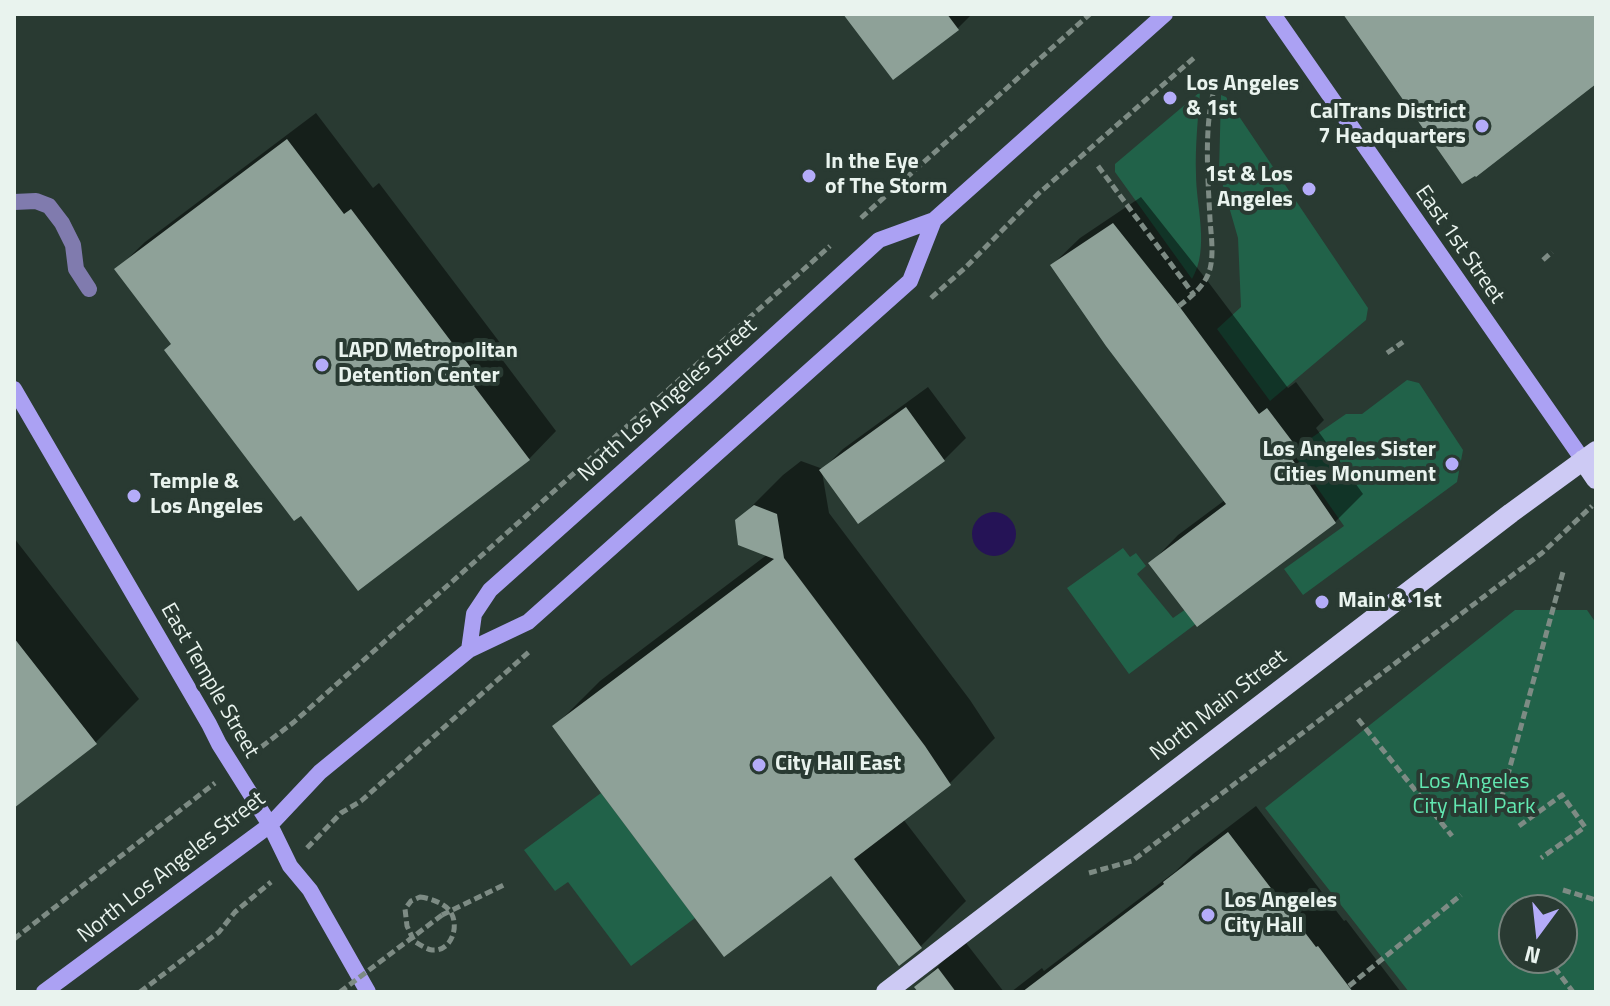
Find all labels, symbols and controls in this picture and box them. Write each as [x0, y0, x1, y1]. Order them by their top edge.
place label: Los Angeles & 1st [1186, 72, 1299, 124]
marker: Los Angeles & 1st [1161, 89, 1179, 107]
place label: CalTrans District 7 Headquarters [1310, 100, 1466, 152]
marker: CalTrans District 7 Headquarters [1473, 117, 1491, 135]
place label: In the Eye of The Storm [825, 150, 947, 202]
place label: 1st & Los Angeles [1205, 163, 1293, 214]
marker: In the Eye of The Storm [800, 167, 818, 185]
marker: 1st & Los Angeles [1300, 180, 1318, 198]
street label: East 1st Street [1409, 181, 1509, 309]
street label: North Los Angeles Street [573, 314, 763, 488]
place label: LAPD Metropolitan Detention Center [338, 339, 518, 390]
marker: LAPD Metropolitan Detention Center [313, 356, 331, 374]
place label: Los Angeles Sister Cities Monument [1262, 438, 1436, 490]
marker: Los Angeles Sister Cities Monument [1443, 455, 1461, 473]
place label: Temple & Los Angeles [150, 470, 263, 522]
marker: Temple & Los Angeles [125, 487, 143, 505]
place label: Main & 1st [1338, 589, 1442, 615]
marker: Main & 1st [1313, 593, 1331, 611]
street label: East Temple Street [154, 599, 264, 763]
street label: North Main Street [1145, 644, 1293, 768]
place label: City Hall East [775, 752, 901, 778]
marker: City Hall East [750, 756, 768, 774]
park label: Los Angeles City Hall Park [1413, 770, 1535, 822]
street label: North Los Angeles Street [73, 787, 271, 949]
place label: Los Angeles City Hall [1224, 889, 1337, 940]
north arrow [1498, 894, 1578, 974]
marker: Los Angeles City Hall [1199, 906, 1217, 924]
text: N [1521, 937, 1544, 974]

